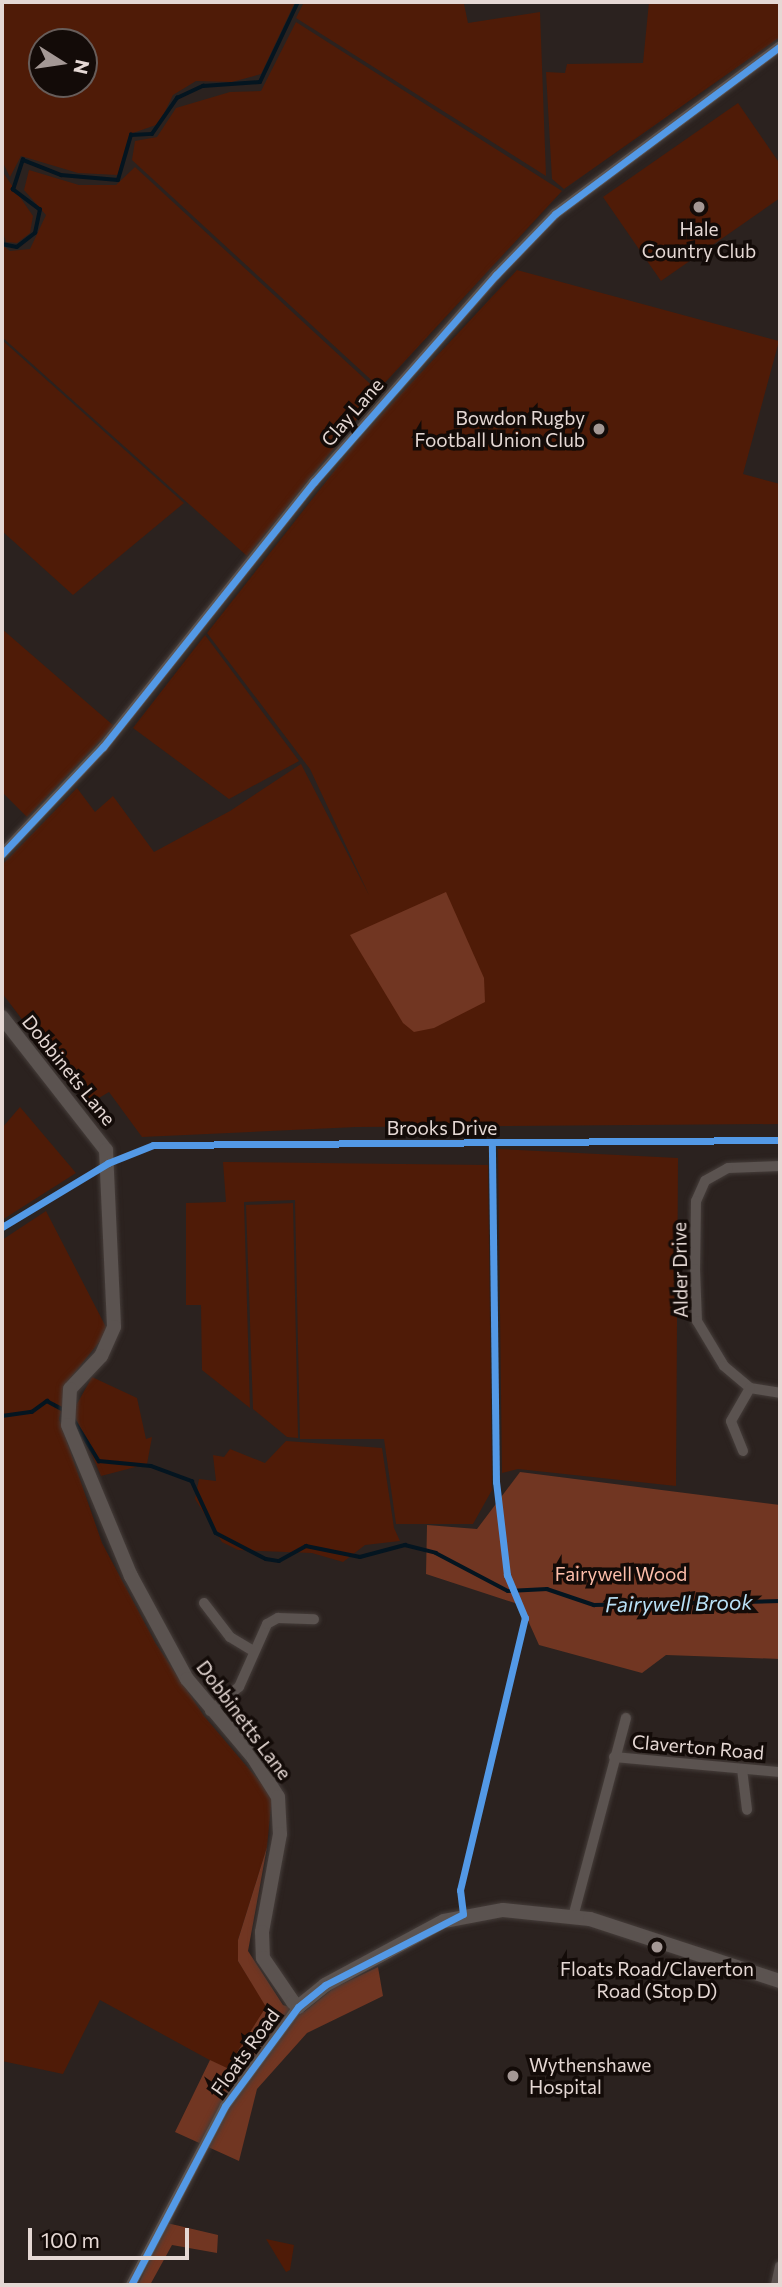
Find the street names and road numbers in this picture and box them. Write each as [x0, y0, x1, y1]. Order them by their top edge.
street label: Clay Lane [316, 373, 388, 451]
street label: Dobbinets Lane [18, 1010, 120, 1130]
street label: Brooks Drive [387, 1117, 497, 1139]
street label: Alder Drive [668, 1222, 692, 1318]
street label: Dobbinetts Lane [192, 1656, 296, 1784]
street label: Claverton Road [631, 1730, 765, 1764]
street label: Floats Road [206, 2004, 284, 2100]

